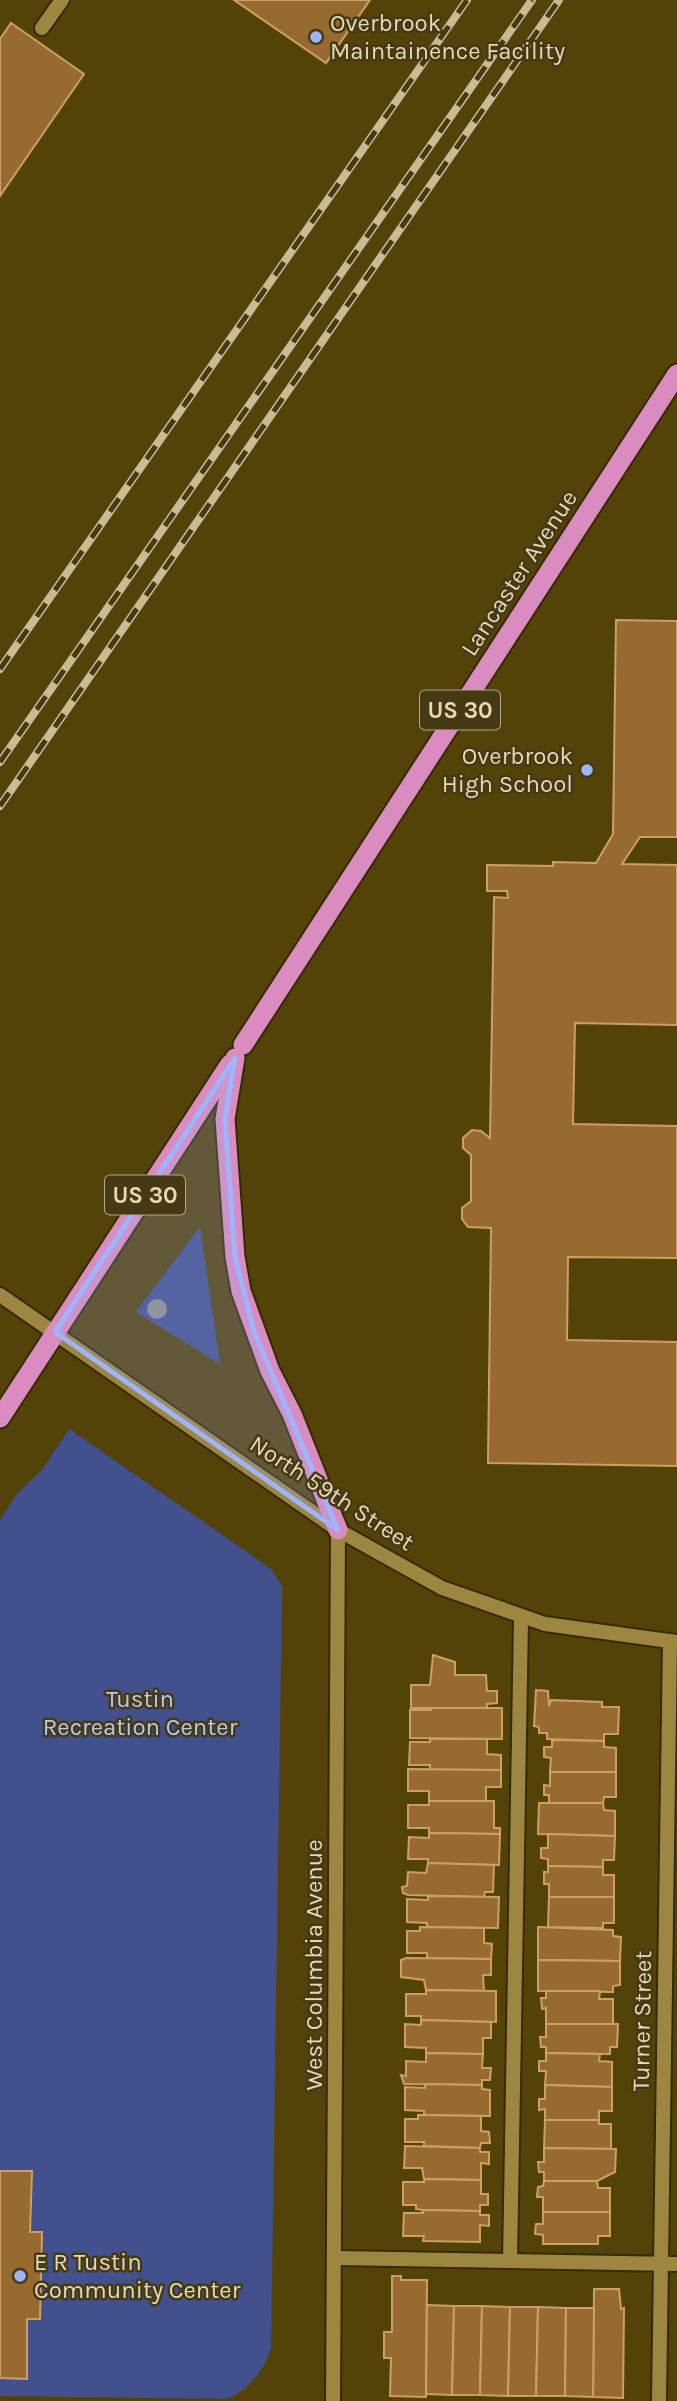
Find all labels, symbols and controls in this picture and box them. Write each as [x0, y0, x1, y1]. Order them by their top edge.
place label: Overbrook Maintainence Facility [330, 9, 565, 65]
marker: Overbrook Maintainence Facility [308, 29, 324, 45]
street label: Lancaster Avenue [455, 485, 583, 661]
road number: US 30 [420, 690, 500, 730]
place label: Overbrook High School [442, 742, 573, 798]
marker: Overbrook High School [579, 762, 595, 778]
road number: US 30 [105, 1176, 185, 1214]
street label: North 59th Street [245, 1430, 419, 1556]
park label: Tustin Recreation Center [43, 1685, 238, 1741]
street label: West Columbia Avenue [300, 1839, 328, 2091]
street label: Turner Street [627, 1950, 657, 2092]
place label: E R Tustin Community Center [34, 2248, 241, 2304]
marker: E R Tustin Community Center [12, 2268, 28, 2284]

